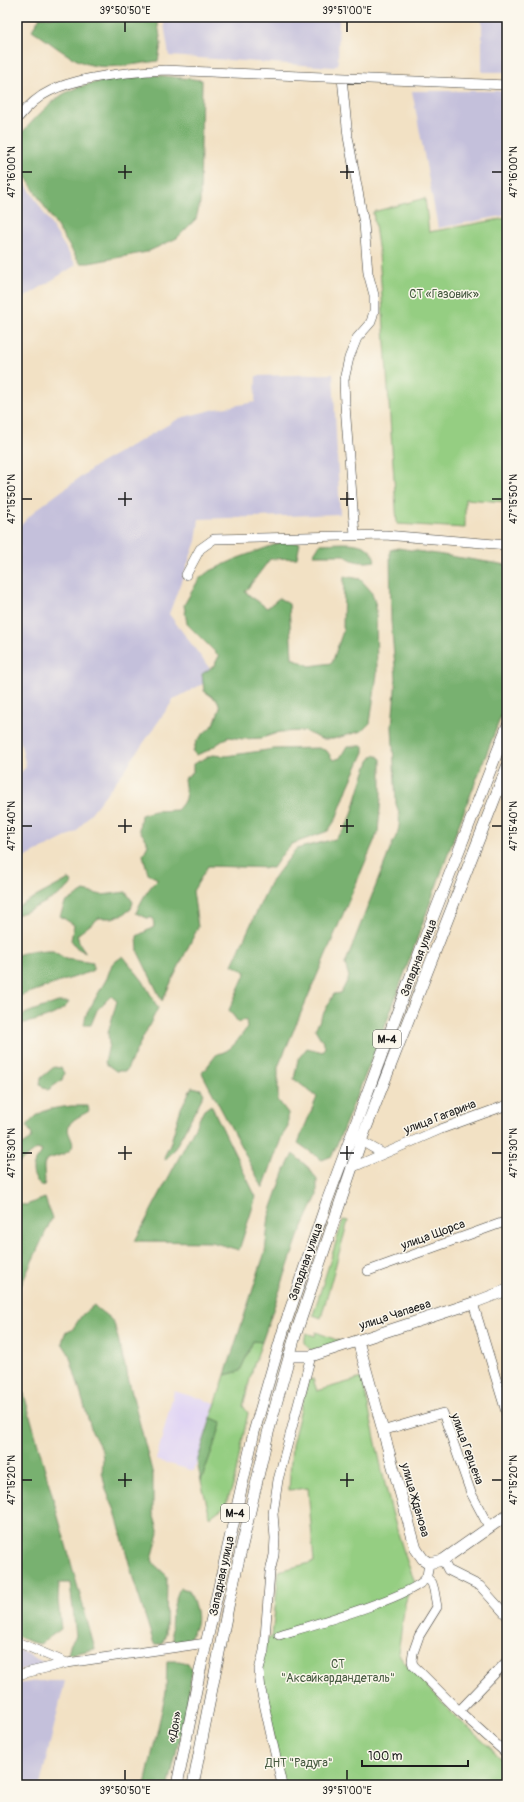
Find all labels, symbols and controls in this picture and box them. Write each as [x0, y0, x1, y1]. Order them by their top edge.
text: 39°50'50"E [100, 5, 150, 17]
text: 39°51'00"E [322, 5, 372, 17]
text: 47°16'00"N [6, 146, 18, 198]
text: 47°16'00"N [508, 146, 520, 198]
park label: СТ «Газовик» [409, 287, 479, 302]
text: 47°15'50"N [6, 474, 18, 524]
text: 47°15'50"N [508, 474, 520, 524]
text: 47°15'40"N [6, 801, 18, 851]
text: 47°15'40"N [508, 801, 520, 851]
street label: Западная улица [397, 917, 441, 999]
road number: М-4 [373, 1030, 401, 1048]
street label: улица Гагарина [401, 1096, 479, 1138]
text: 47°15'30"N [6, 1128, 18, 1178]
text: 47°15'30"N [508, 1128, 520, 1178]
street label: улица Щорса [398, 1216, 467, 1254]
street label: Западная улица [286, 1221, 326, 1303]
street label: улица Чапаева [356, 1296, 433, 1334]
street label: улица Герцена [447, 1410, 487, 1487]
text: 47°15'20"N [6, 1455, 18, 1505]
text: 47°15'20"N [508, 1455, 520, 1505]
street label: улица Жданова [397, 1460, 433, 1539]
road number: М-4 [221, 1504, 249, 1522]
street label: Западная улица [206, 1534, 238, 1617]
park label: СТ "Аксайкардандеталь" [281, 1657, 395, 1686]
street label: «Дон» [165, 1710, 185, 1744]
scale bar [362, 1742, 468, 1768]
text: 100 m [368, 1749, 403, 1764]
park label: ДНТ "Радуга" [264, 1756, 333, 1771]
text: 39°50'50"E [100, 1785, 150, 1797]
text: 39°51'00"E [322, 1785, 372, 1797]

